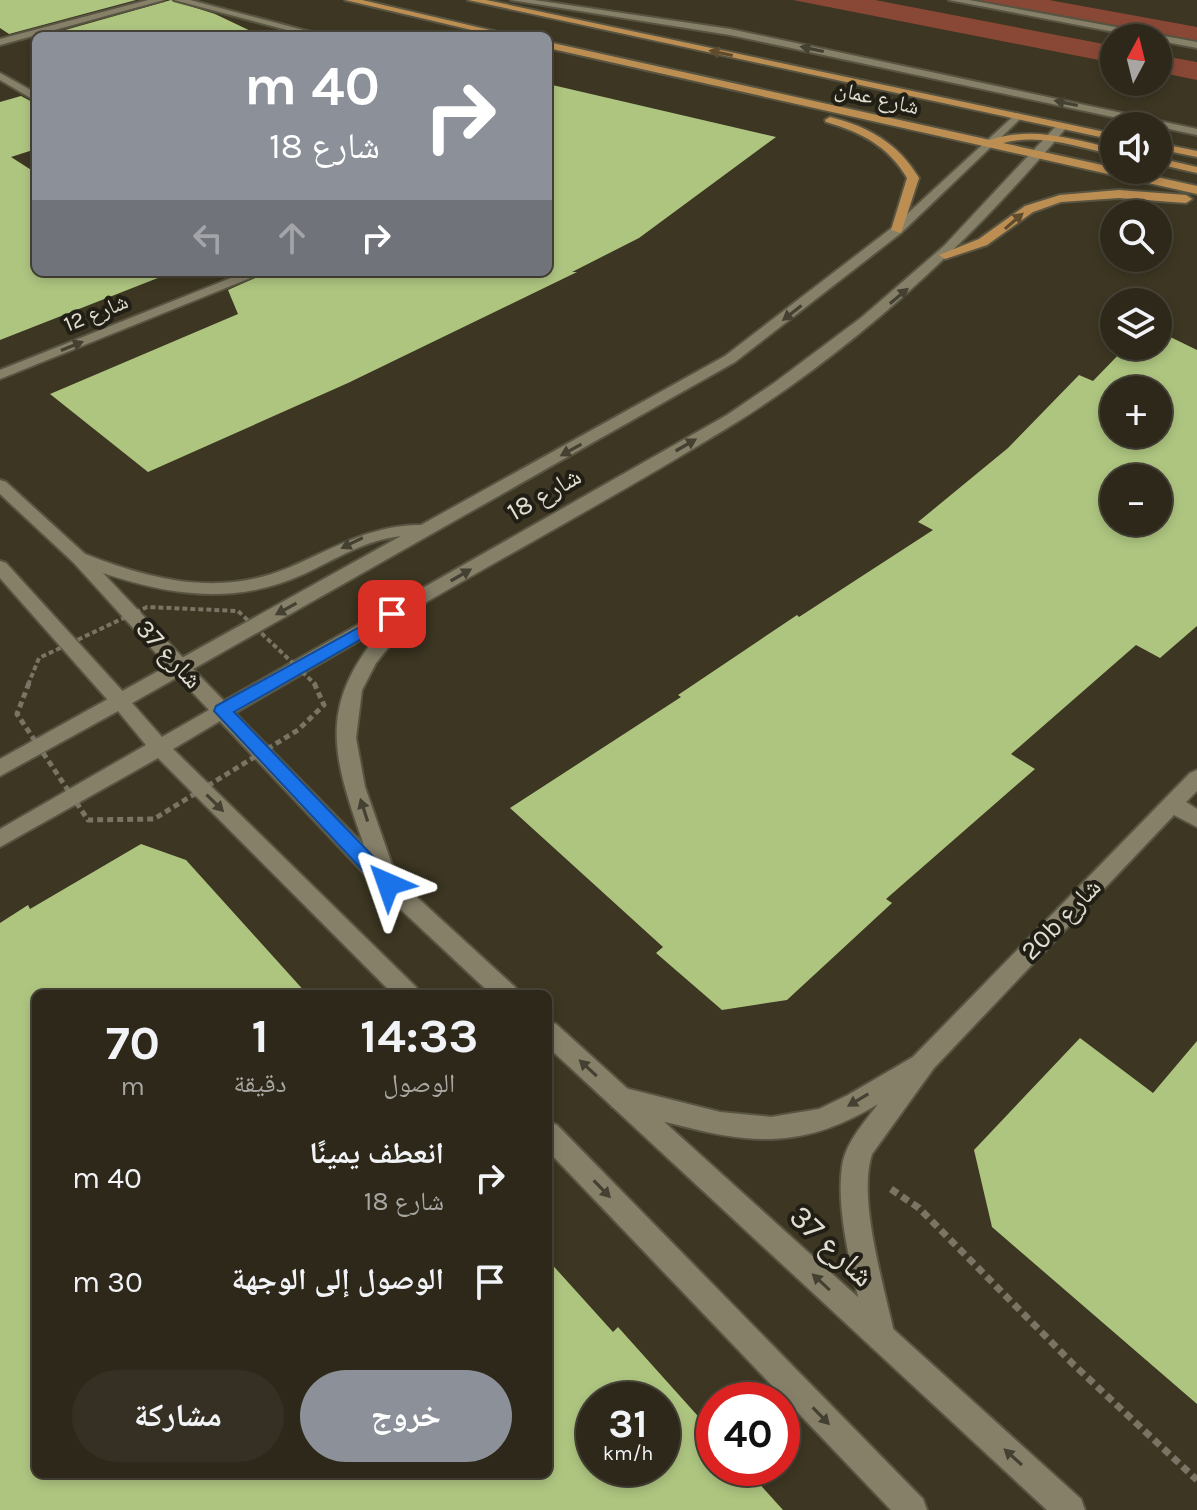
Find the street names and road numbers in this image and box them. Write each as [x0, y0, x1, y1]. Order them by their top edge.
street label: شارع عمان [832, 76, 922, 120]
street label: شارع 12 [60, 288, 132, 338]
street label: شارع 18 [502, 461, 586, 527]
street label: شارع 37 [129, 613, 209, 695]
street label: 20b شارع [1015, 872, 1107, 966]
street label: شارع 37 [781, 1198, 882, 1295]

